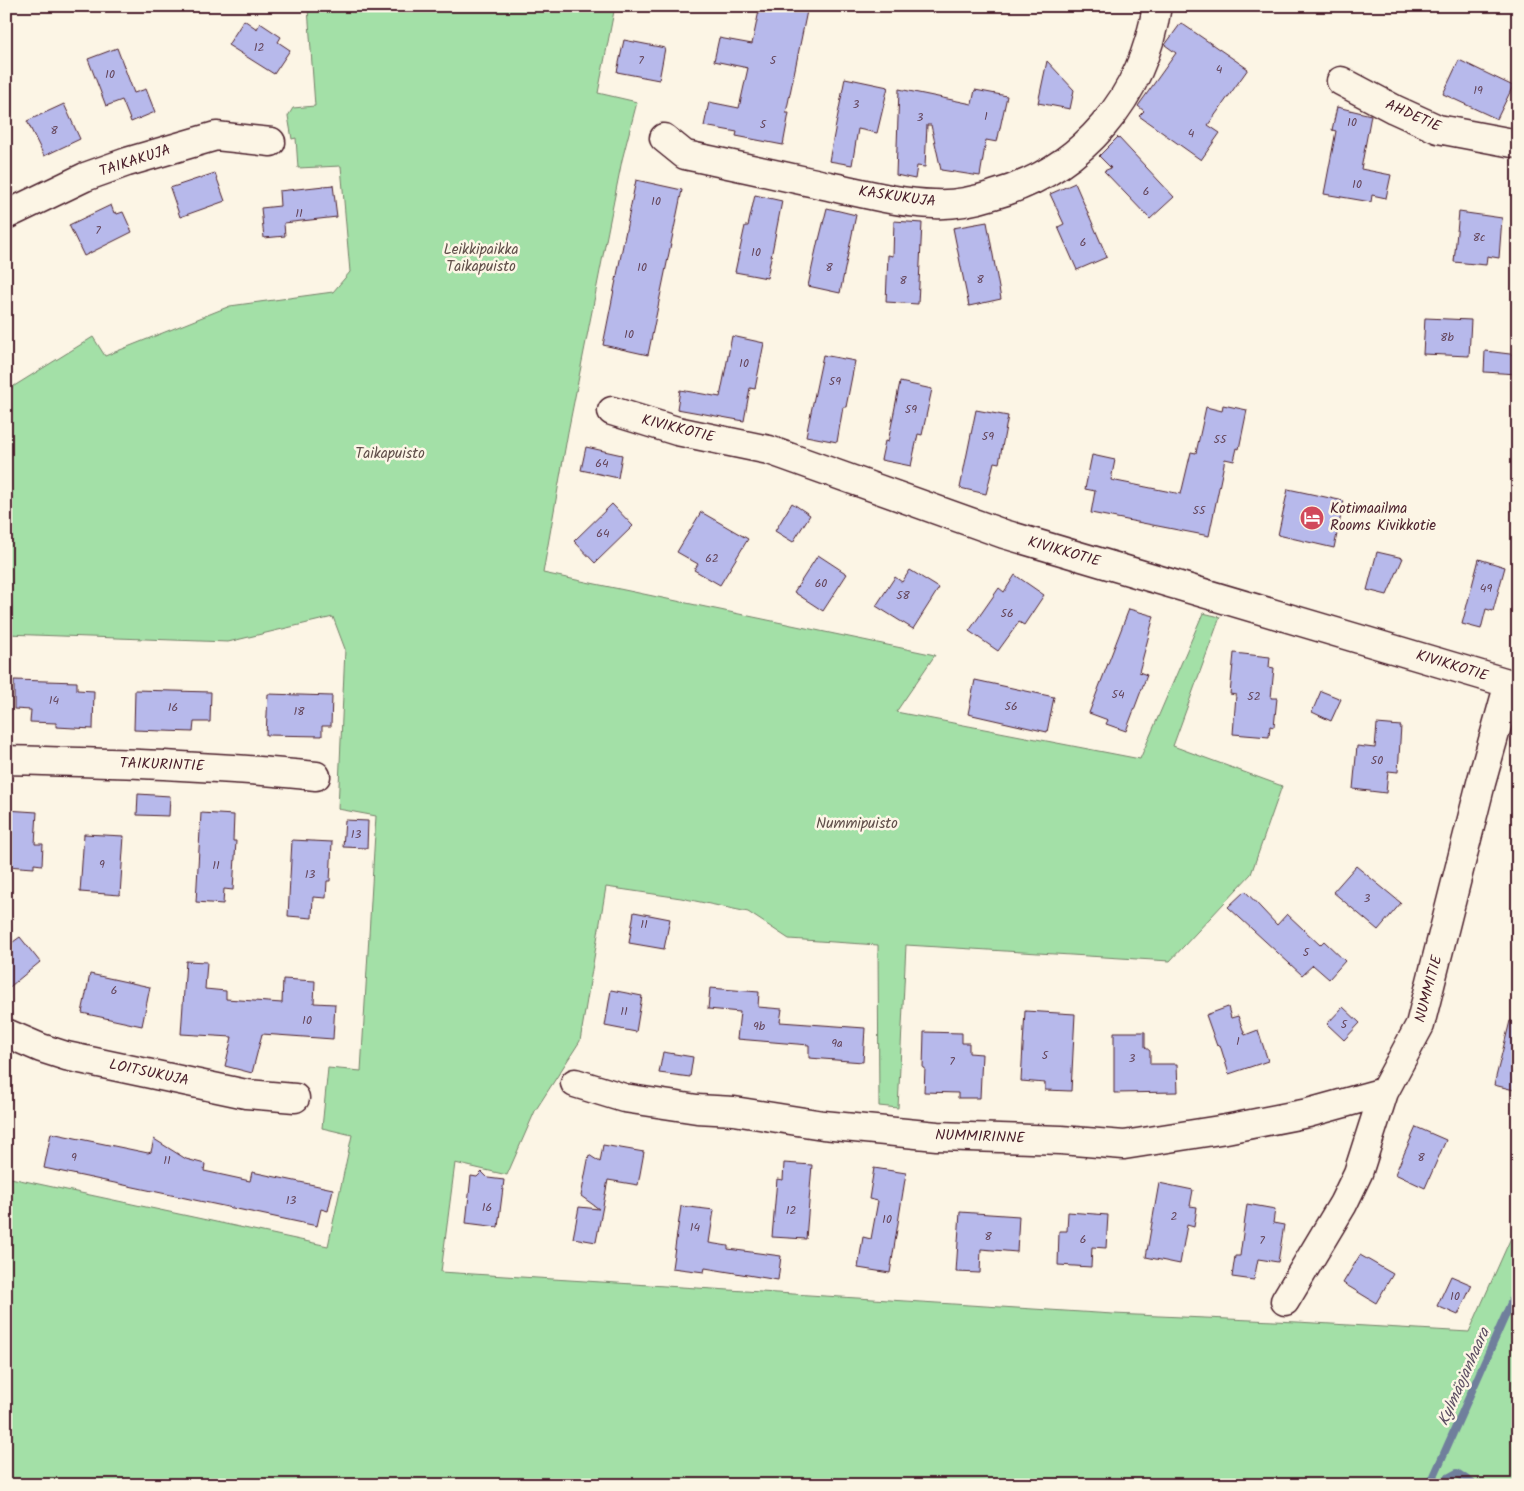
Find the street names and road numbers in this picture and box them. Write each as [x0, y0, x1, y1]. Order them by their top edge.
street label: AHDETIE [1381, 93, 1446, 139]
street label: TAIKAKUJA [96, 138, 174, 184]
street label: KASKUKUJA [857, 180, 937, 214]
street label: KIVIKKOTIE [639, 408, 718, 450]
street label: KIVIKKOTIE [1025, 530, 1104, 574]
street label: KIVIKKOTIE [1413, 644, 1492, 689]
street label: TAIKURINTIE [119, 752, 206, 779]
street label: NUMMITIE [1408, 951, 1450, 1025]
street label: LOITSUKUJA [107, 1053, 191, 1093]
street label: NUMMIRINNE [935, 1123, 1027, 1151]

